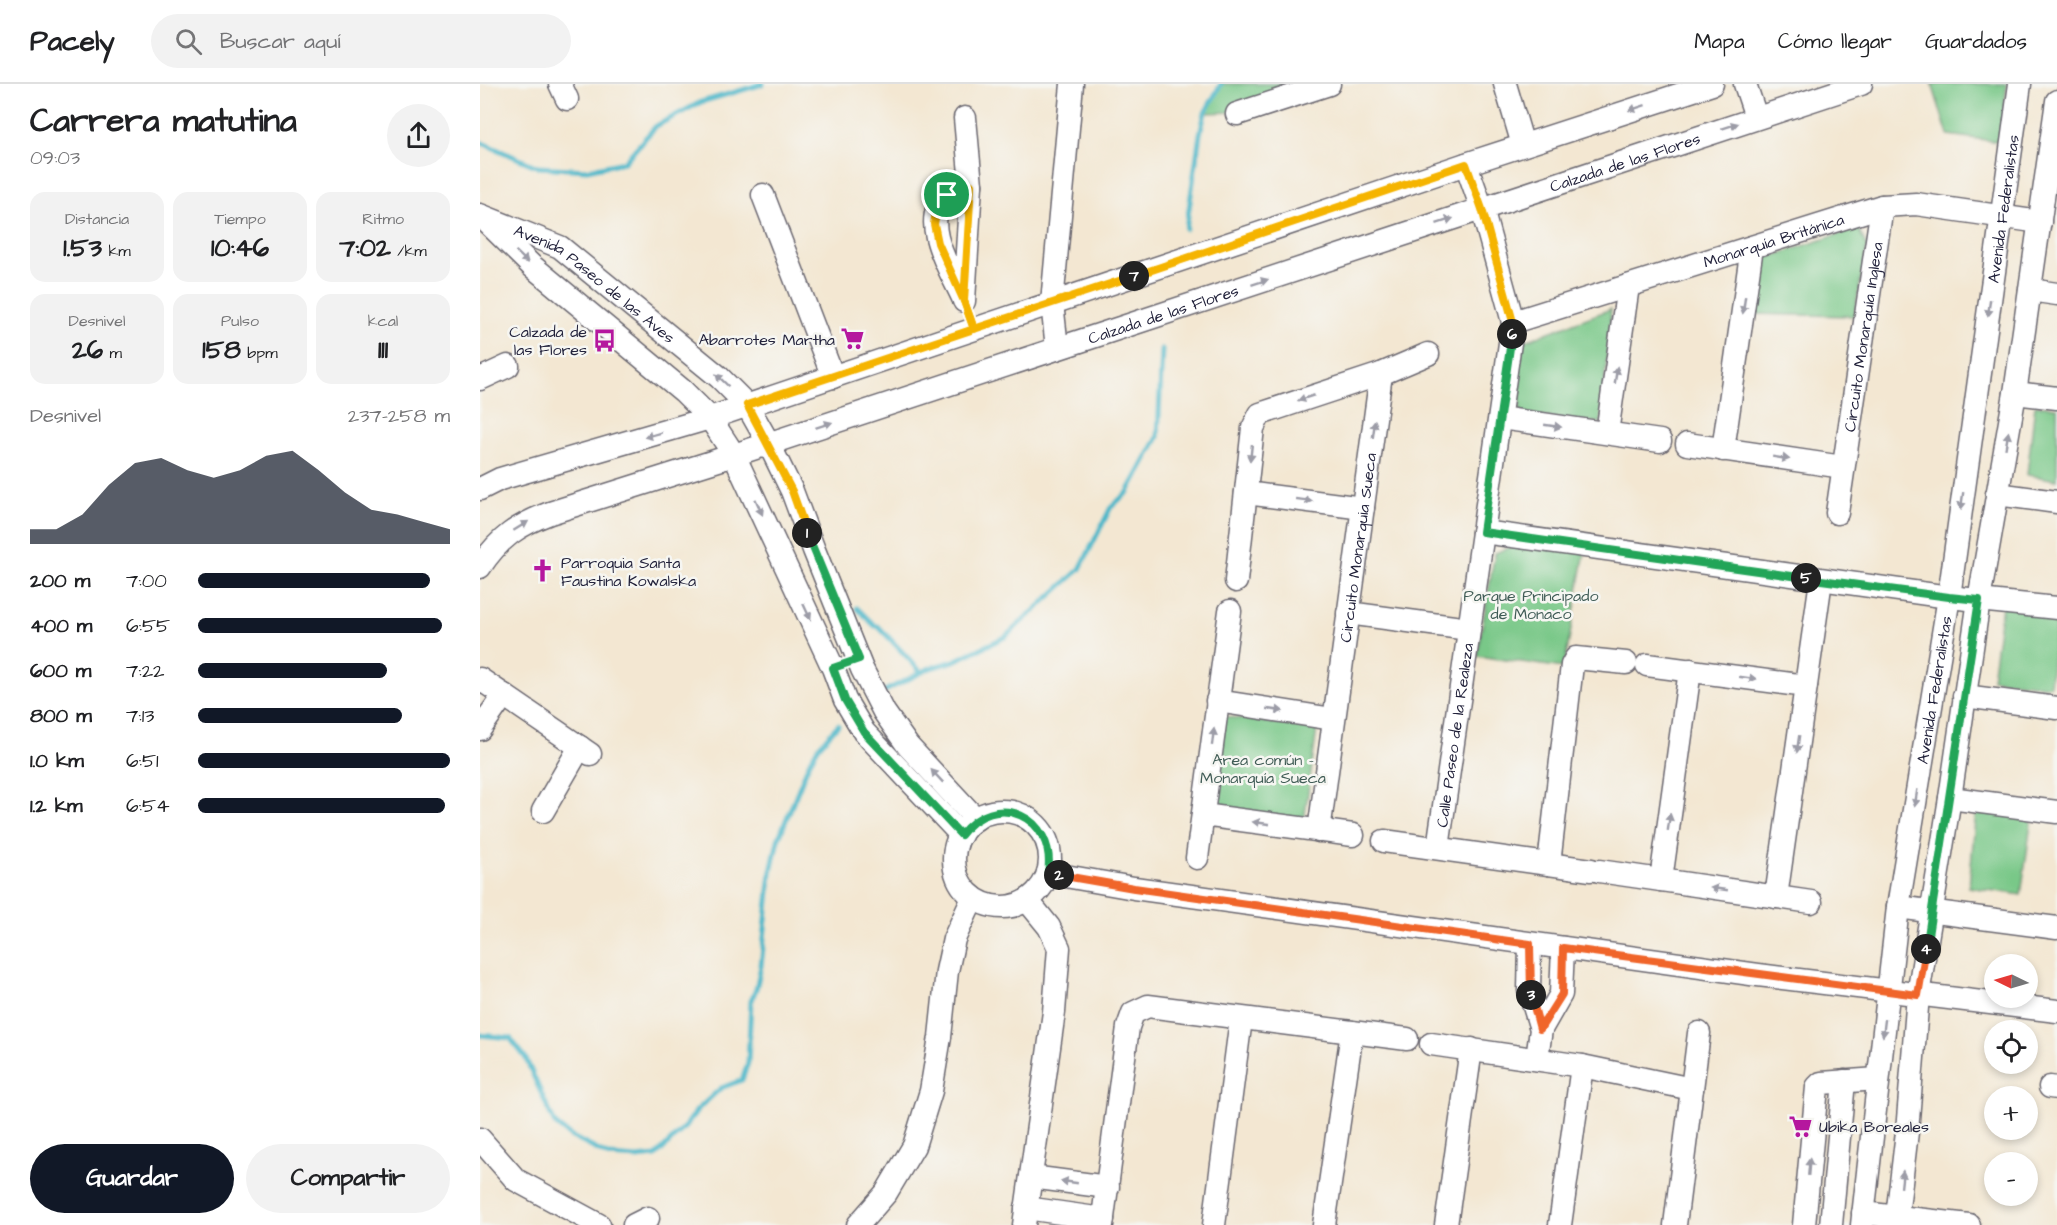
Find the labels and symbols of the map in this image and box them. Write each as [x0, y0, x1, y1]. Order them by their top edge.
one-way arrow [1628, 104, 1646, 114]
one-way arrow [1721, 121, 1739, 131]
street label: Calzada de las Flores [1547, 128, 1703, 198]
street label: Avenida Federalistas [1983, 133, 2025, 285]
pin [921, 169, 972, 220]
street label: Monarquía Británica [1701, 209, 1847, 274]
one-way arrow [1436, 216, 1454, 225]
street label: Avenida Paseo de las Aves [511, 220, 679, 349]
street label: Circuito Monarquía Inglesa [1839, 241, 1889, 433]
one-way arrow [514, 249, 528, 263]
pin: 7 [1119, 261, 1149, 291]
one-way arrow [1251, 277, 1269, 286]
street label: Calzada de las Flores [1085, 280, 1242, 350]
one-way arrow [1739, 295, 1748, 314]
one-way arrow [1985, 299, 1994, 318]
pin: 6 [1497, 319, 1527, 349]
place label: Calzada de las Flores [509, 321, 587, 361]
supermarket icon: Abarrotes Martha [840, 326, 866, 352]
bus stop icon: Calzada de las Flores [592, 327, 618, 353]
place label: Abarrotes Martha [699, 329, 835, 351]
one-way arrow [1611, 366, 1620, 385]
one-way arrow [714, 373, 729, 387]
one-way arrow [1297, 394, 1315, 403]
one-way arrow [1369, 419, 1378, 438]
one-way arrow [815, 420, 833, 430]
one-way arrow [1544, 421, 1563, 430]
one-way arrow [2003, 430, 2012, 449]
one-way arrow [644, 431, 662, 440]
one-way arrow [1246, 444, 1255, 463]
street label: Circuito Monarquia Sueca [1335, 452, 1382, 644]
one-way arrow [1772, 454, 1791, 463]
one-way arrow [1958, 492, 1967, 511]
one-way arrow [1295, 496, 1314, 505]
one-way arrow [754, 498, 764, 516]
pin: 1 [792, 518, 822, 548]
one-way arrow [513, 521, 529, 532]
place label: Parroquia Santa Faustina Kowalska [561, 552, 696, 592]
church icon: Parroquia Santa Faustina Kowalska [530, 558, 556, 584]
pin: 5 [1791, 563, 1821, 593]
park label: Parque Principado de Monaco [1464, 585, 1598, 625]
one-way arrow [802, 603, 812, 621]
street label: Avenida Federalistas [1912, 615, 1958, 766]
street label: Calle Paseo de la Realeza [1431, 642, 1479, 829]
one-way arrow [1738, 674, 1757, 683]
one-way arrow [1266, 705, 1285, 714]
one-way arrow [1208, 728, 1218, 747]
one-way arrow [1793, 735, 1802, 754]
park label: Area común - Monarquía Sueca [1200, 749, 1326, 789]
one-way arrow [930, 769, 944, 783]
one-way arrow [1911, 789, 1920, 808]
one-way arrow [1664, 813, 1673, 832]
one-way arrow [1252, 818, 1271, 827]
pin: 2 [1044, 860, 1074, 890]
one-way arrow [1709, 884, 1728, 893]
pin: 4 [1911, 934, 1941, 964]
north arrow [1984, 954, 2038, 1008]
pin: 3 [1516, 980, 1546, 1010]
one-way arrow [1879, 1019, 1889, 1038]
supermarket icon: Ubika Boreales [1788, 1113, 1814, 1139]
place label: Ubika Boreales [1819, 1116, 1929, 1138]
one-way arrow [1804, 1157, 1814, 1176]
one-way arrow [1897, 1169, 1907, 1188]
one-way arrow [1060, 1177, 1079, 1186]

